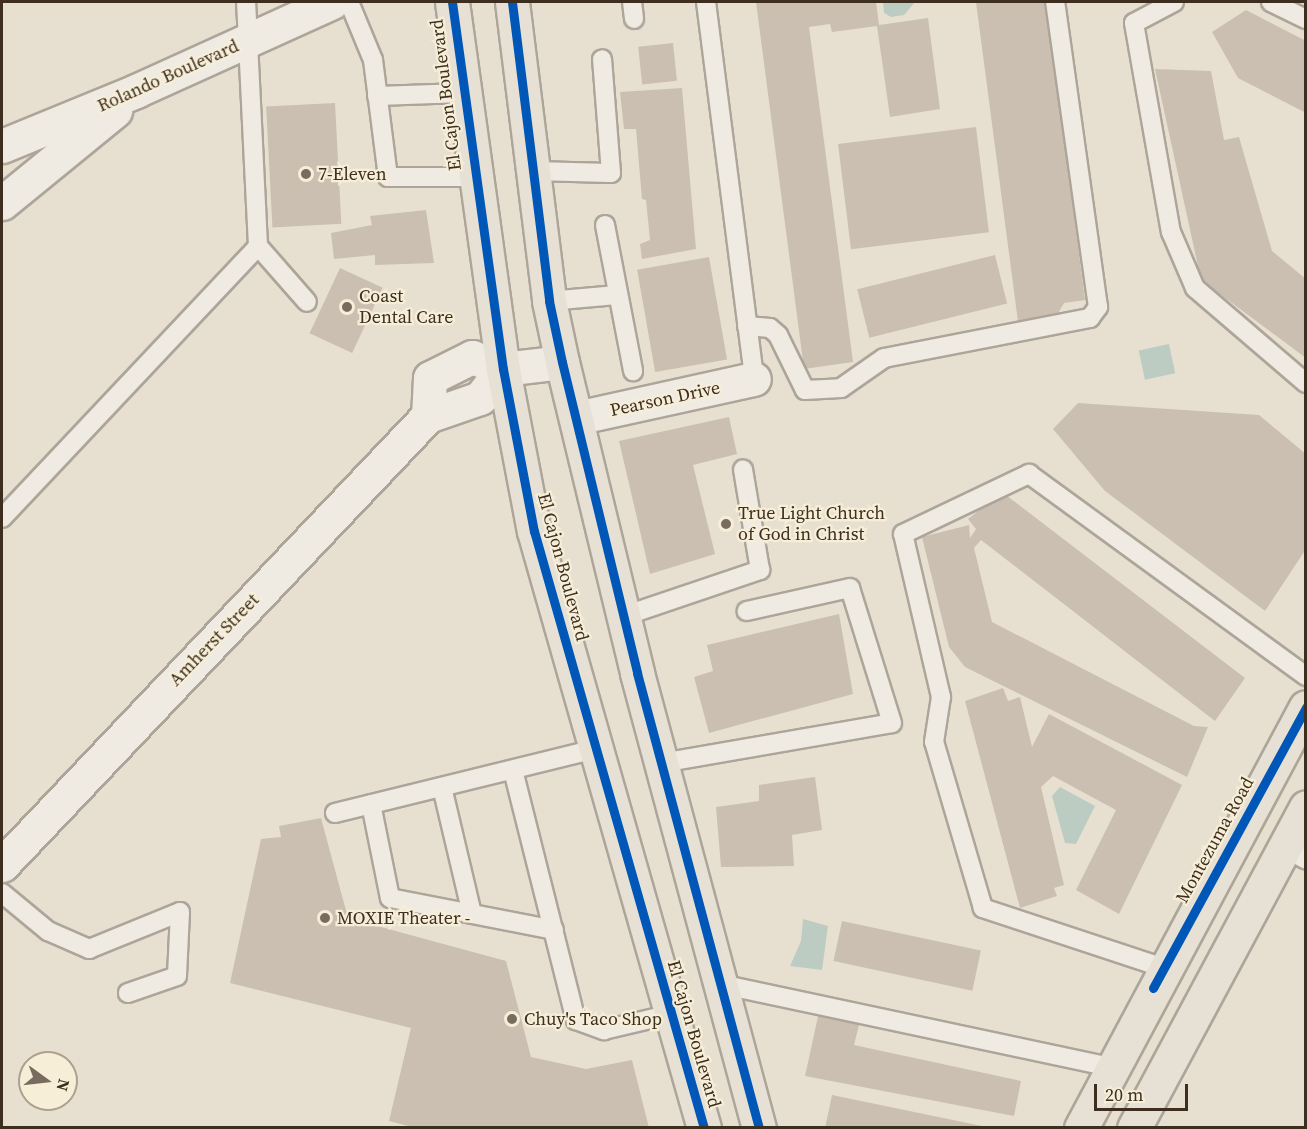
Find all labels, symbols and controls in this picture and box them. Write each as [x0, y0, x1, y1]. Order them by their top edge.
street label: El Cajon Boulevard [426, 18, 466, 172]
street label: Rolando Boulevard [94, 35, 242, 117]
place label: 7-Eleven [318, 163, 387, 185]
marker: 7-Eleven [299, 167, 313, 181]
place label: Coast Dental Care [359, 286, 453, 328]
marker: Coast Dental Care [340, 300, 354, 314]
street label: Pearson Drive [608, 377, 722, 421]
street label: El Cajon Boulevard [533, 491, 593, 643]
place label: True Light Church of God in Christ [738, 503, 885, 546]
marker: True Light Church of God in Christ [719, 517, 733, 531]
street label: Amherst Street [165, 589, 263, 691]
street label: Montezuma Road [1171, 773, 1259, 907]
place label: MOXIE Theater - [337, 907, 471, 929]
marker: MOXIE Theater - [318, 911, 332, 925]
street label: El Cajon Boulevard [663, 958, 725, 1110]
place label: Chuy's Taco Shop [524, 1008, 662, 1030]
marker: Chuy's Taco Shop [505, 1012, 519, 1026]
north arrow [18, 1051, 78, 1111]
scale bar [1097, 1072, 1192, 1110]
text: N [51, 1077, 76, 1094]
text: 20 m [1105, 1082, 1143, 1107]

